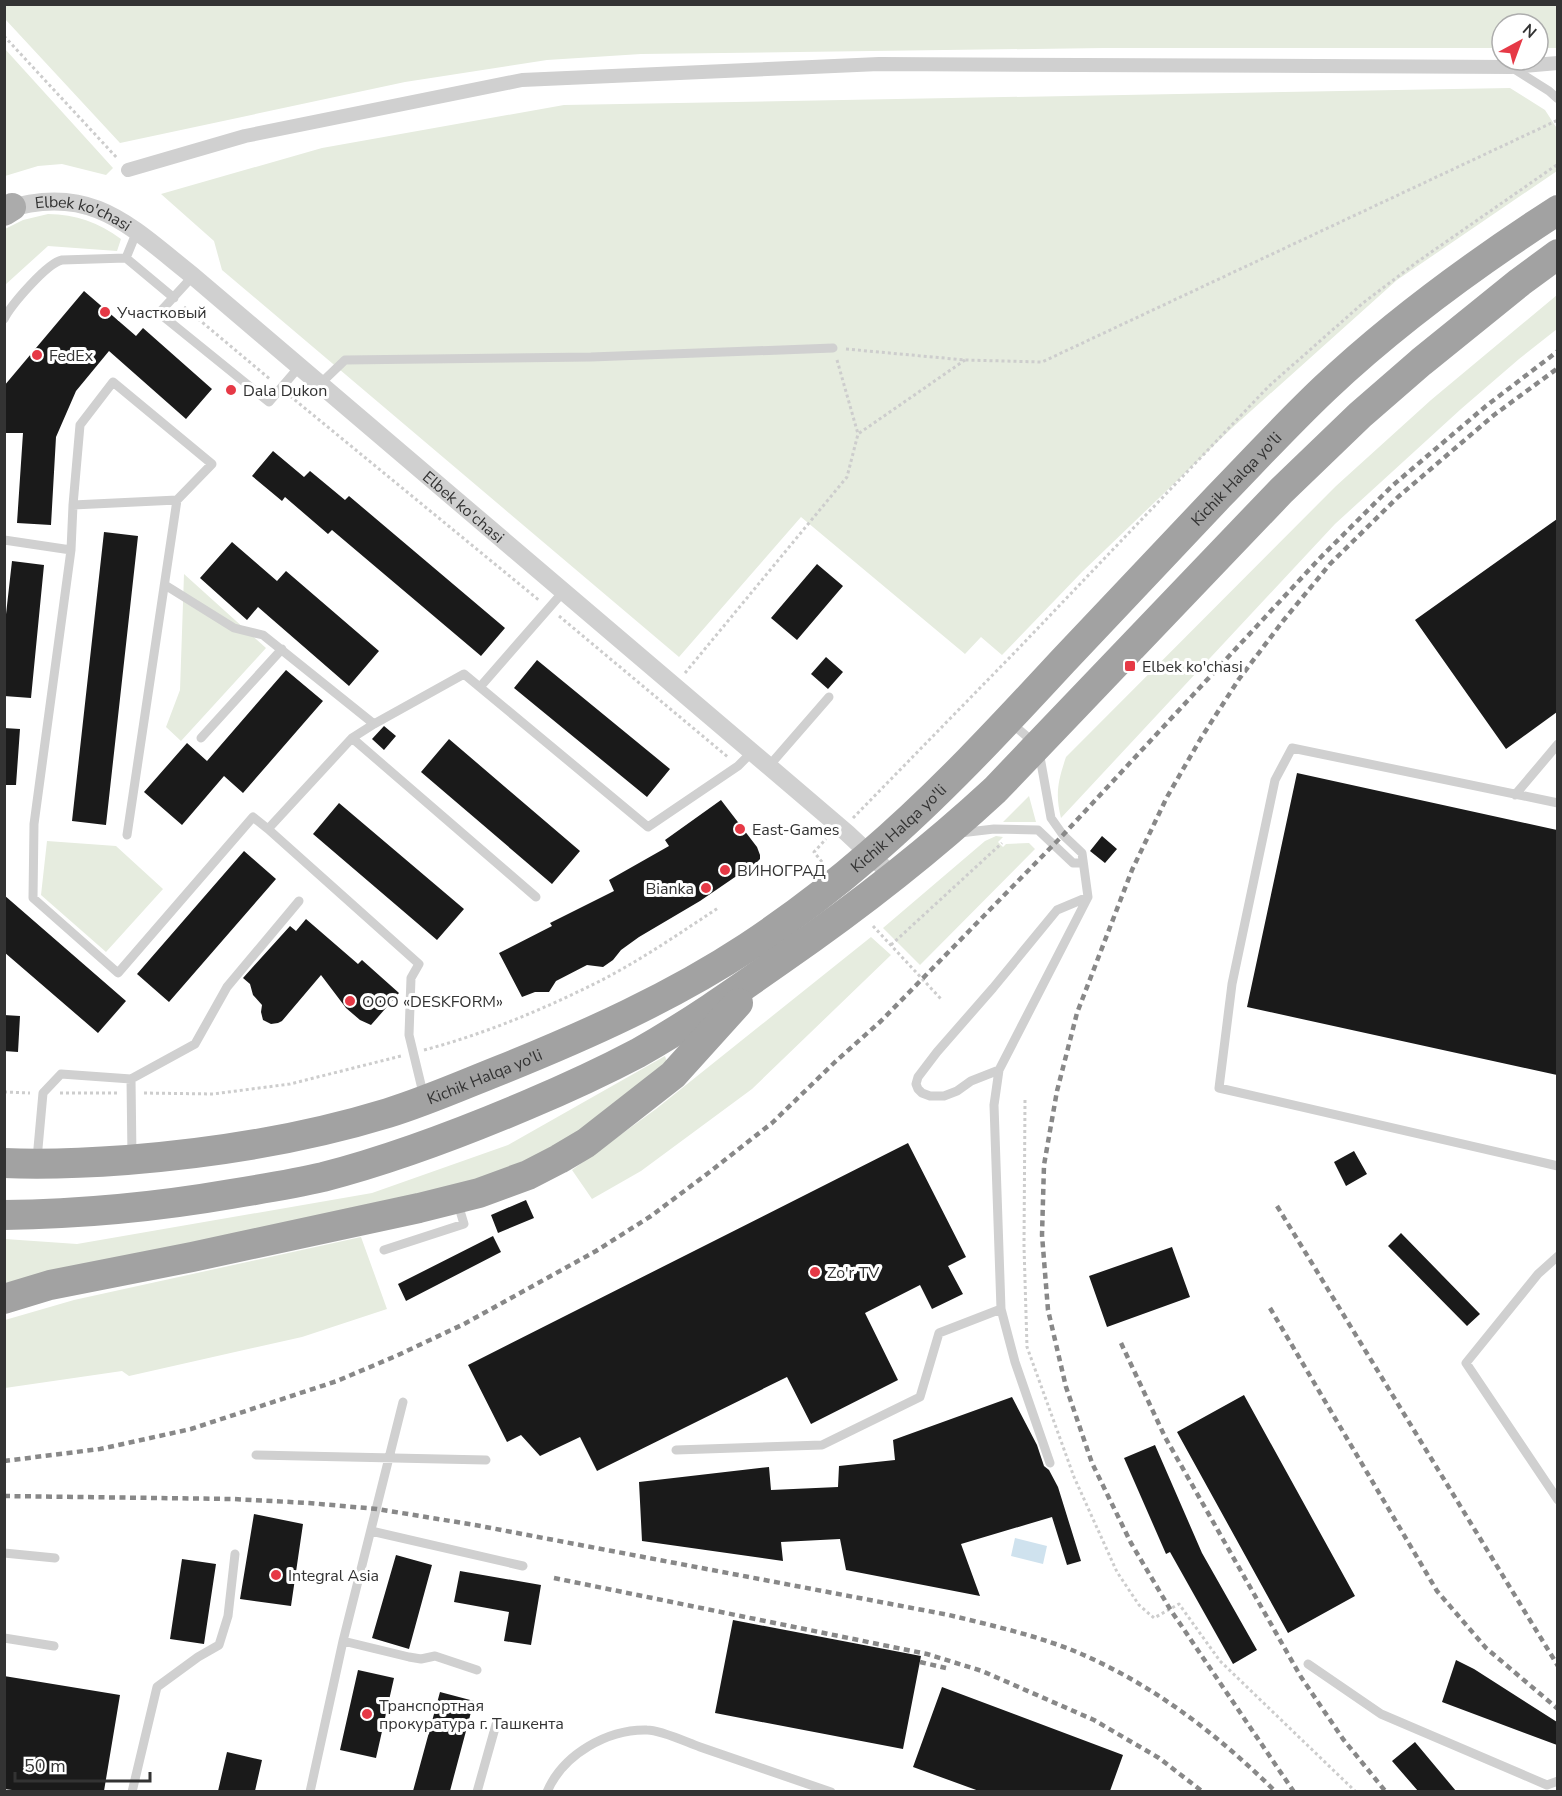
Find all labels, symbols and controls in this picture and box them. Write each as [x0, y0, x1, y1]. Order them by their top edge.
north arrow [1490, 12, 1550, 72]
text: N [1517, 19, 1541, 44]
street label: Elbek ko'chasi [34, 191, 136, 237]
place label: Участковый [116, 302, 207, 324]
marker: Участковый [98, 305, 112, 319]
place label: FedEx [49, 345, 94, 367]
marker: FedEx [30, 348, 44, 362]
place label: Dala Dukon [243, 380, 327, 402]
marker: Dala Dukon [224, 383, 238, 397]
street label: Kichik Halqa yo'li [1186, 427, 1287, 531]
street label: Elbek ko'chasi [418, 466, 509, 548]
place label: Elbek ko'chasi [1142, 656, 1243, 678]
marker: Elbek ko'chasi [1123, 659, 1137, 673]
street label: Kichik Halqa yo'li [846, 779, 952, 878]
place label: East-Games [752, 819, 840, 841]
marker: East-Games [733, 822, 747, 836]
place label: ВИНОГРАД [737, 860, 826, 882]
marker: ВИНОГРАД [718, 863, 732, 877]
place label: Bianka [646, 878, 694, 900]
marker: Bianka [699, 881, 713, 895]
place label: ООО «DESKFORM» [362, 991, 503, 1013]
marker: ООО «DESKFORM» [343, 994, 357, 1008]
street label: Kichik Halqa yo'li [424, 1044, 546, 1110]
place label: Zo'r TV [827, 1262, 880, 1284]
marker: Zo'r TV [808, 1265, 822, 1279]
place label: Integral Asia [288, 1565, 379, 1587]
marker: Integral Asia [269, 1568, 283, 1582]
place label: Транспортная прокуратура г. Ташкента [379, 1695, 564, 1735]
marker: Транспортная прокуратура г. Ташкента [360, 1707, 374, 1721]
scale bar [15, 1745, 150, 1783]
text: 50 m [24, 1754, 66, 1778]

